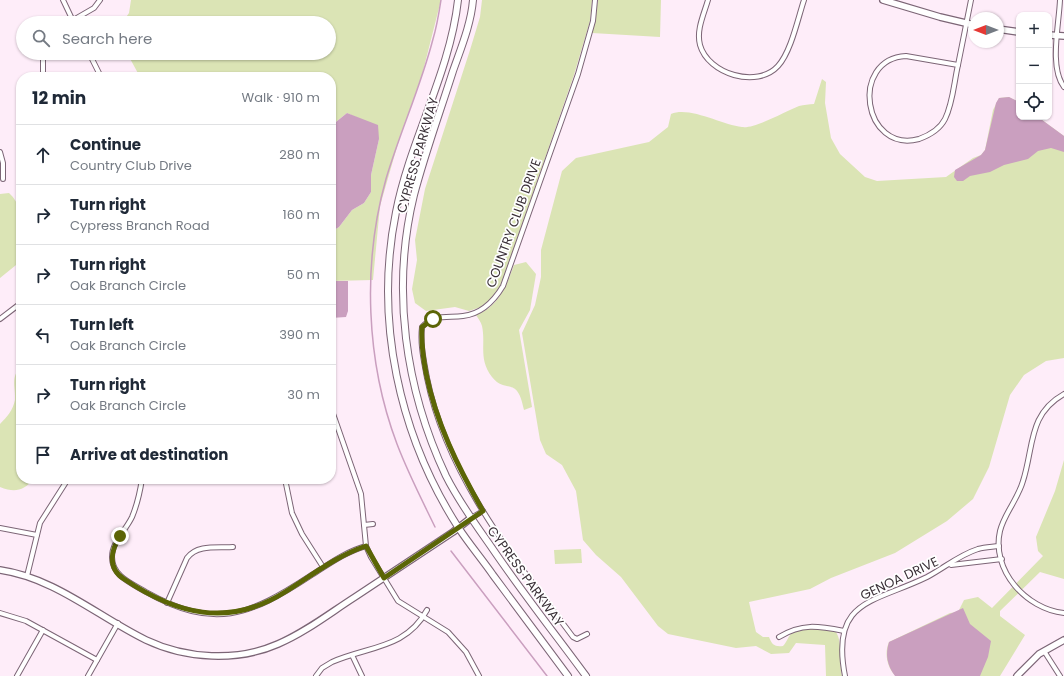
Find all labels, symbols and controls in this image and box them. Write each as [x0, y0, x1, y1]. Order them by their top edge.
north arrow [968, 12, 1004, 48]
map controls [1016, 12, 1052, 120]
button: + [1016, 12, 1052, 48]
search box [16, 16, 336, 60]
icon: search [30, 27, 52, 49]
text: Search here [62, 28, 152, 49]
button: − [1016, 48, 1052, 84]
button: locate [1016, 84, 1052, 120]
text: 12 min [32, 86, 86, 110]
text: Walk · 910 m [242, 88, 320, 107]
street label: CYPRESS PARKWAY [392, 95, 443, 215]
text: Continue [70, 134, 141, 155]
icon: ahead [32, 144, 54, 166]
text: 280 m [279, 145, 320, 164]
text: Country Club Drive [70, 156, 192, 175]
street label: COUNTRY CLUB DRIVE [481, 156, 546, 290]
text: Turn right [70, 194, 146, 215]
icon: right [32, 204, 54, 226]
text: 160 m [283, 205, 320, 224]
text: Cypress Branch Road [70, 216, 210, 235]
text: Turn right [70, 254, 146, 275]
icon: right [32, 264, 54, 286]
text: 50 m [287, 265, 320, 284]
text: Oak Branch Circle [70, 276, 186, 295]
route start [424, 310, 442, 328]
text: Turn left [70, 314, 134, 335]
icon: left [32, 324, 54, 346]
text: 390 m [279, 325, 320, 344]
text: Oak Branch Circle [70, 336, 186, 355]
text: Turn right [70, 374, 146, 395]
icon: right [32, 384, 54, 406]
text: 30 m [287, 385, 320, 404]
text: Oak Branch Circle [70, 396, 186, 415]
icon: arrive [32, 444, 54, 466]
text: Arrive at destination [70, 444, 228, 465]
street label: CYPRESS PARKWAY [483, 522, 569, 631]
route end [111, 527, 129, 545]
street label: GENOA DRIVE [857, 552, 941, 605]

